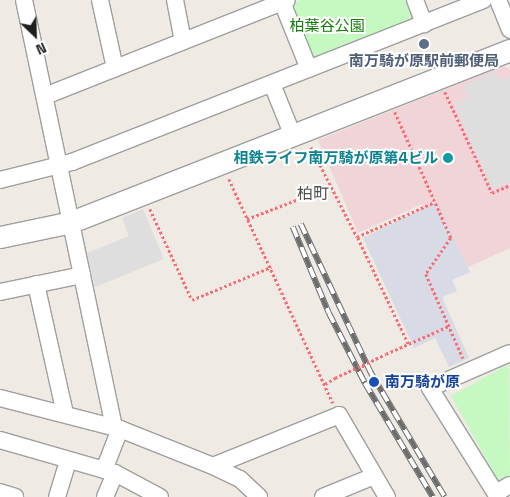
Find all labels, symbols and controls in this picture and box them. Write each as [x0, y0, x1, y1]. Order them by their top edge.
north arrow [10, 10, 60, 60]
park label: 柏葉谷公園 [290, 17, 364, 35]
marker: 南万騎が原駅前郵便局 [418, 38, 430, 50]
text: N [33, 39, 49, 59]
place label: 南万騎が原駅前郵便局 [349, 52, 499, 70]
place label: 相鉄ライフ南万騎が原第4ビル [233, 149, 438, 167]
marker: 相鉄ライフ南万騎が原第4ビル [442, 152, 454, 164]
district label: 柏町 [297, 184, 329, 204]
place label: 南万騎が原 [385, 373, 460, 391]
marker: 南万騎が原 [367, 375, 381, 389]

